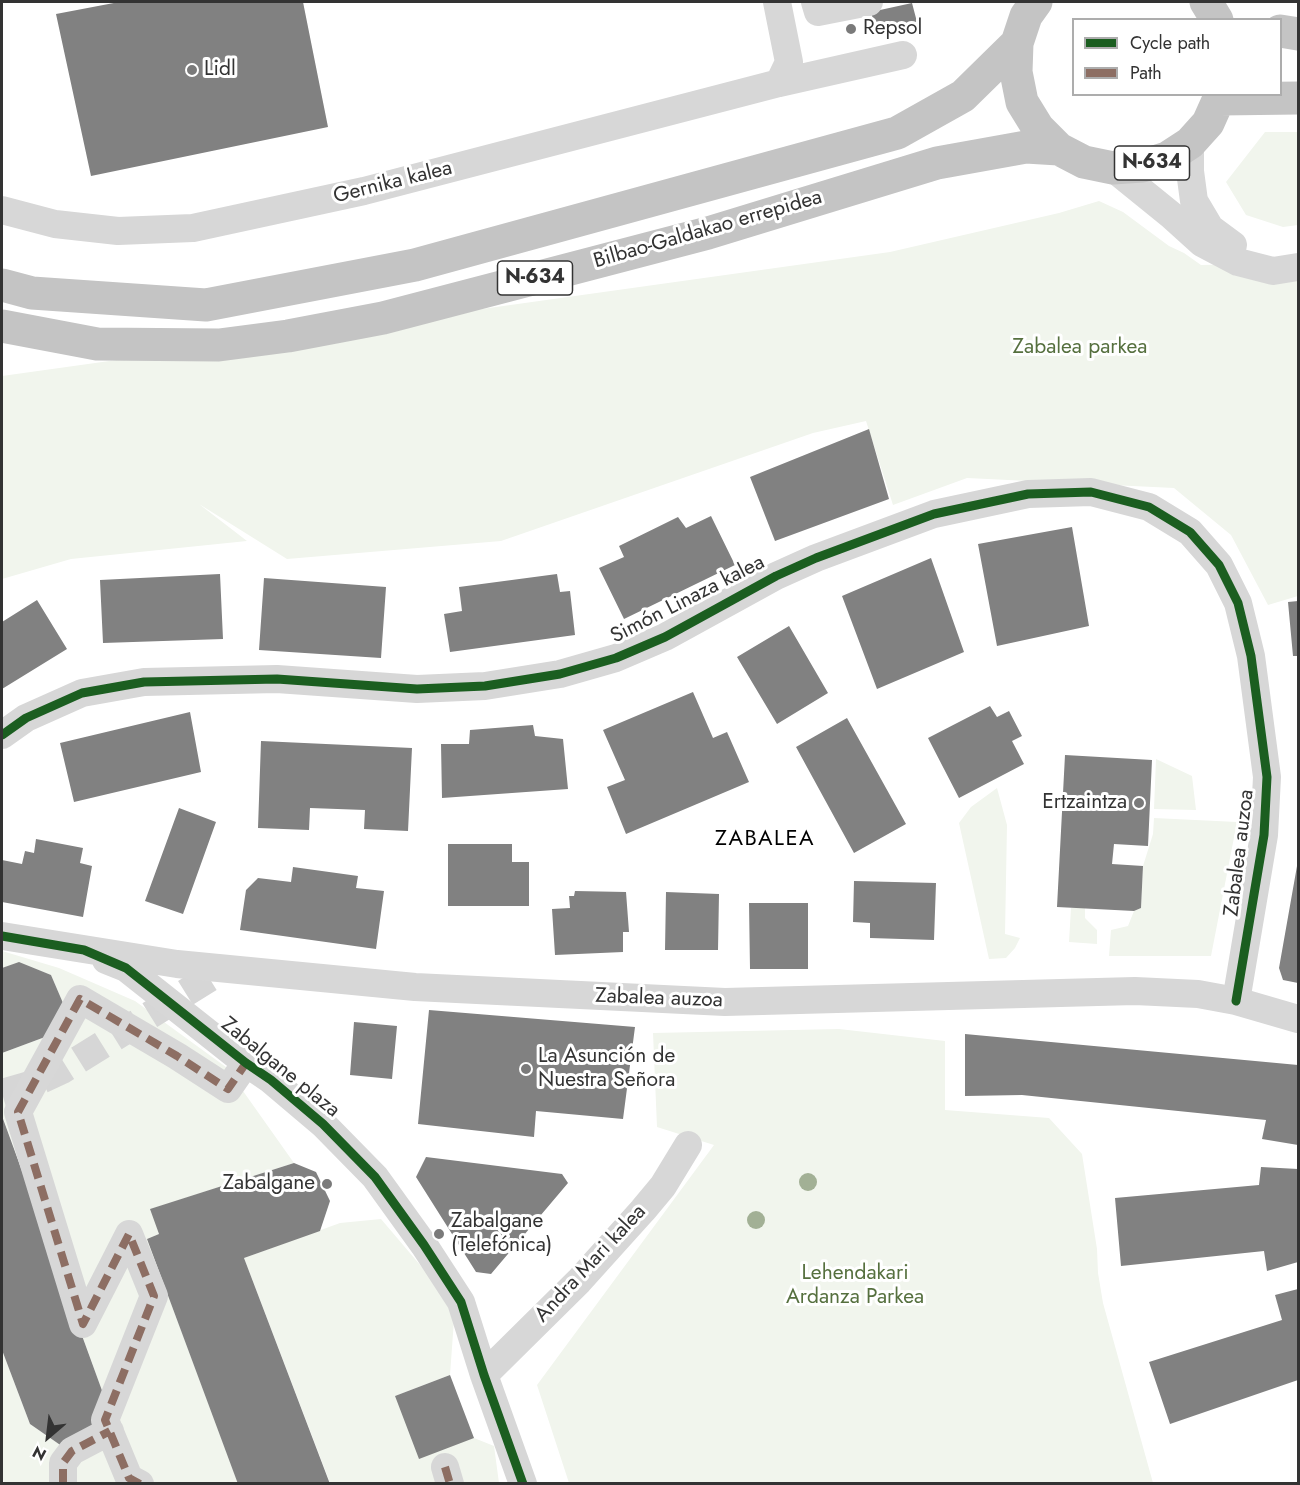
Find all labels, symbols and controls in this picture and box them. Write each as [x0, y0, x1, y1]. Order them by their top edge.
place label: Repsol [863, 16, 922, 42]
legend [1072, 18, 1282, 96]
marker: Repsol [844, 22, 858, 36]
text: Cycle path [1130, 30, 1210, 56]
place label: Lidl [204, 57, 236, 83]
text: Path [1130, 60, 1162, 86]
marker: Lidl [185, 63, 199, 77]
road number: N-634 [1114, 146, 1190, 180]
street label: Gernika kalea [331, 156, 455, 210]
street label: Bilbao-Galdakao errepidea [591, 185, 825, 275]
road number: N-634 [498, 261, 572, 295]
park label: Zabalea parkea [1013, 335, 1147, 361]
street label: Simón Linaza kalea [607, 550, 769, 650]
street label: Zabalea auzoa [1220, 788, 1260, 918]
place label: Ertzaintza [1042, 790, 1127, 816]
marker: Ertzaintza [1132, 796, 1146, 810]
district label: ZABALEA [715, 827, 815, 853]
street label: Zabalea auzoa [595, 984, 723, 1014]
street label: Zabalgane plaza [216, 1012, 344, 1124]
place label: La Asunción de Nuestra Señora [538, 1044, 675, 1094]
marker: La Asunción de Nuestra Señora [519, 1062, 533, 1076]
place label: Zabalgane [223, 1171, 315, 1197]
marker: Zabalgane [320, 1177, 334, 1191]
street label: Andra Mari kalea [530, 1200, 652, 1328]
place label: Zabalgane (Telefónica) [451, 1209, 552, 1259]
marker: Zabalgane (Telefónica) [432, 1227, 446, 1241]
park label: Lehendakari Ardanza Parkea [786, 1261, 924, 1311]
north arrow [18, 1407, 78, 1467]
text: N [28, 1440, 50, 1466]

